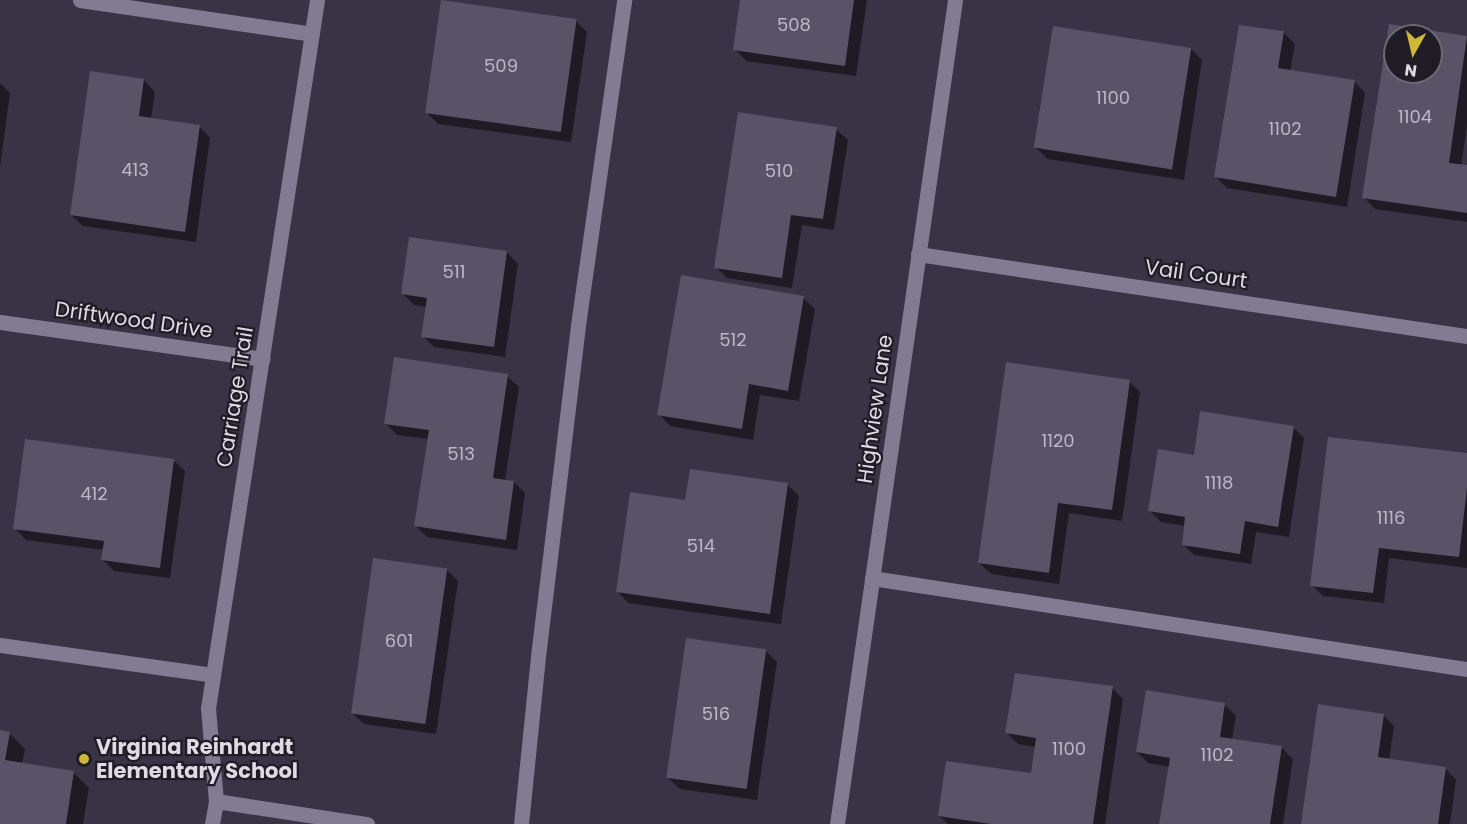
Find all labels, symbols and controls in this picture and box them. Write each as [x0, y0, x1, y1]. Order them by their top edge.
house number: 508 [777, 14, 811, 36]
north arrow [1383, 24, 1443, 84]
house number: 509 [484, 55, 518, 77]
text: N [1403, 58, 1418, 83]
house number: 1100 [1096, 87, 1130, 109]
house number: 1104 [1398, 106, 1432, 128]
house number: 1102 [1268, 118, 1302, 140]
house number: 413 [121, 159, 149, 181]
house number: 510 [765, 160, 793, 182]
street label: Vail Court [1143, 254, 1249, 294]
house number: 511 [443, 261, 465, 283]
street label: Driftwood Drive [54, 296, 214, 344]
street label: Carriage Trail [211, 325, 259, 469]
house number: 512 [719, 329, 747, 351]
street label: Highview Lane [852, 333, 898, 485]
house number: 1120 [1041, 430, 1075, 452]
house number: 513 [447, 443, 475, 465]
house number: 1118 [1205, 472, 1233, 494]
house number: 412 [80, 483, 108, 505]
house number: 1116 [1377, 507, 1405, 529]
house number: 514 [687, 535, 715, 557]
house number: 601 [385, 630, 413, 652]
house number: 516 [702, 703, 730, 725]
place label: Virginia Reinhardt Elementary School [96, 734, 298, 784]
house number: 1100 [1052, 738, 1086, 760]
house number: 1102 [1200, 744, 1234, 766]
marker: Virginia Reinhardt Elementary School [77, 752, 91, 766]

